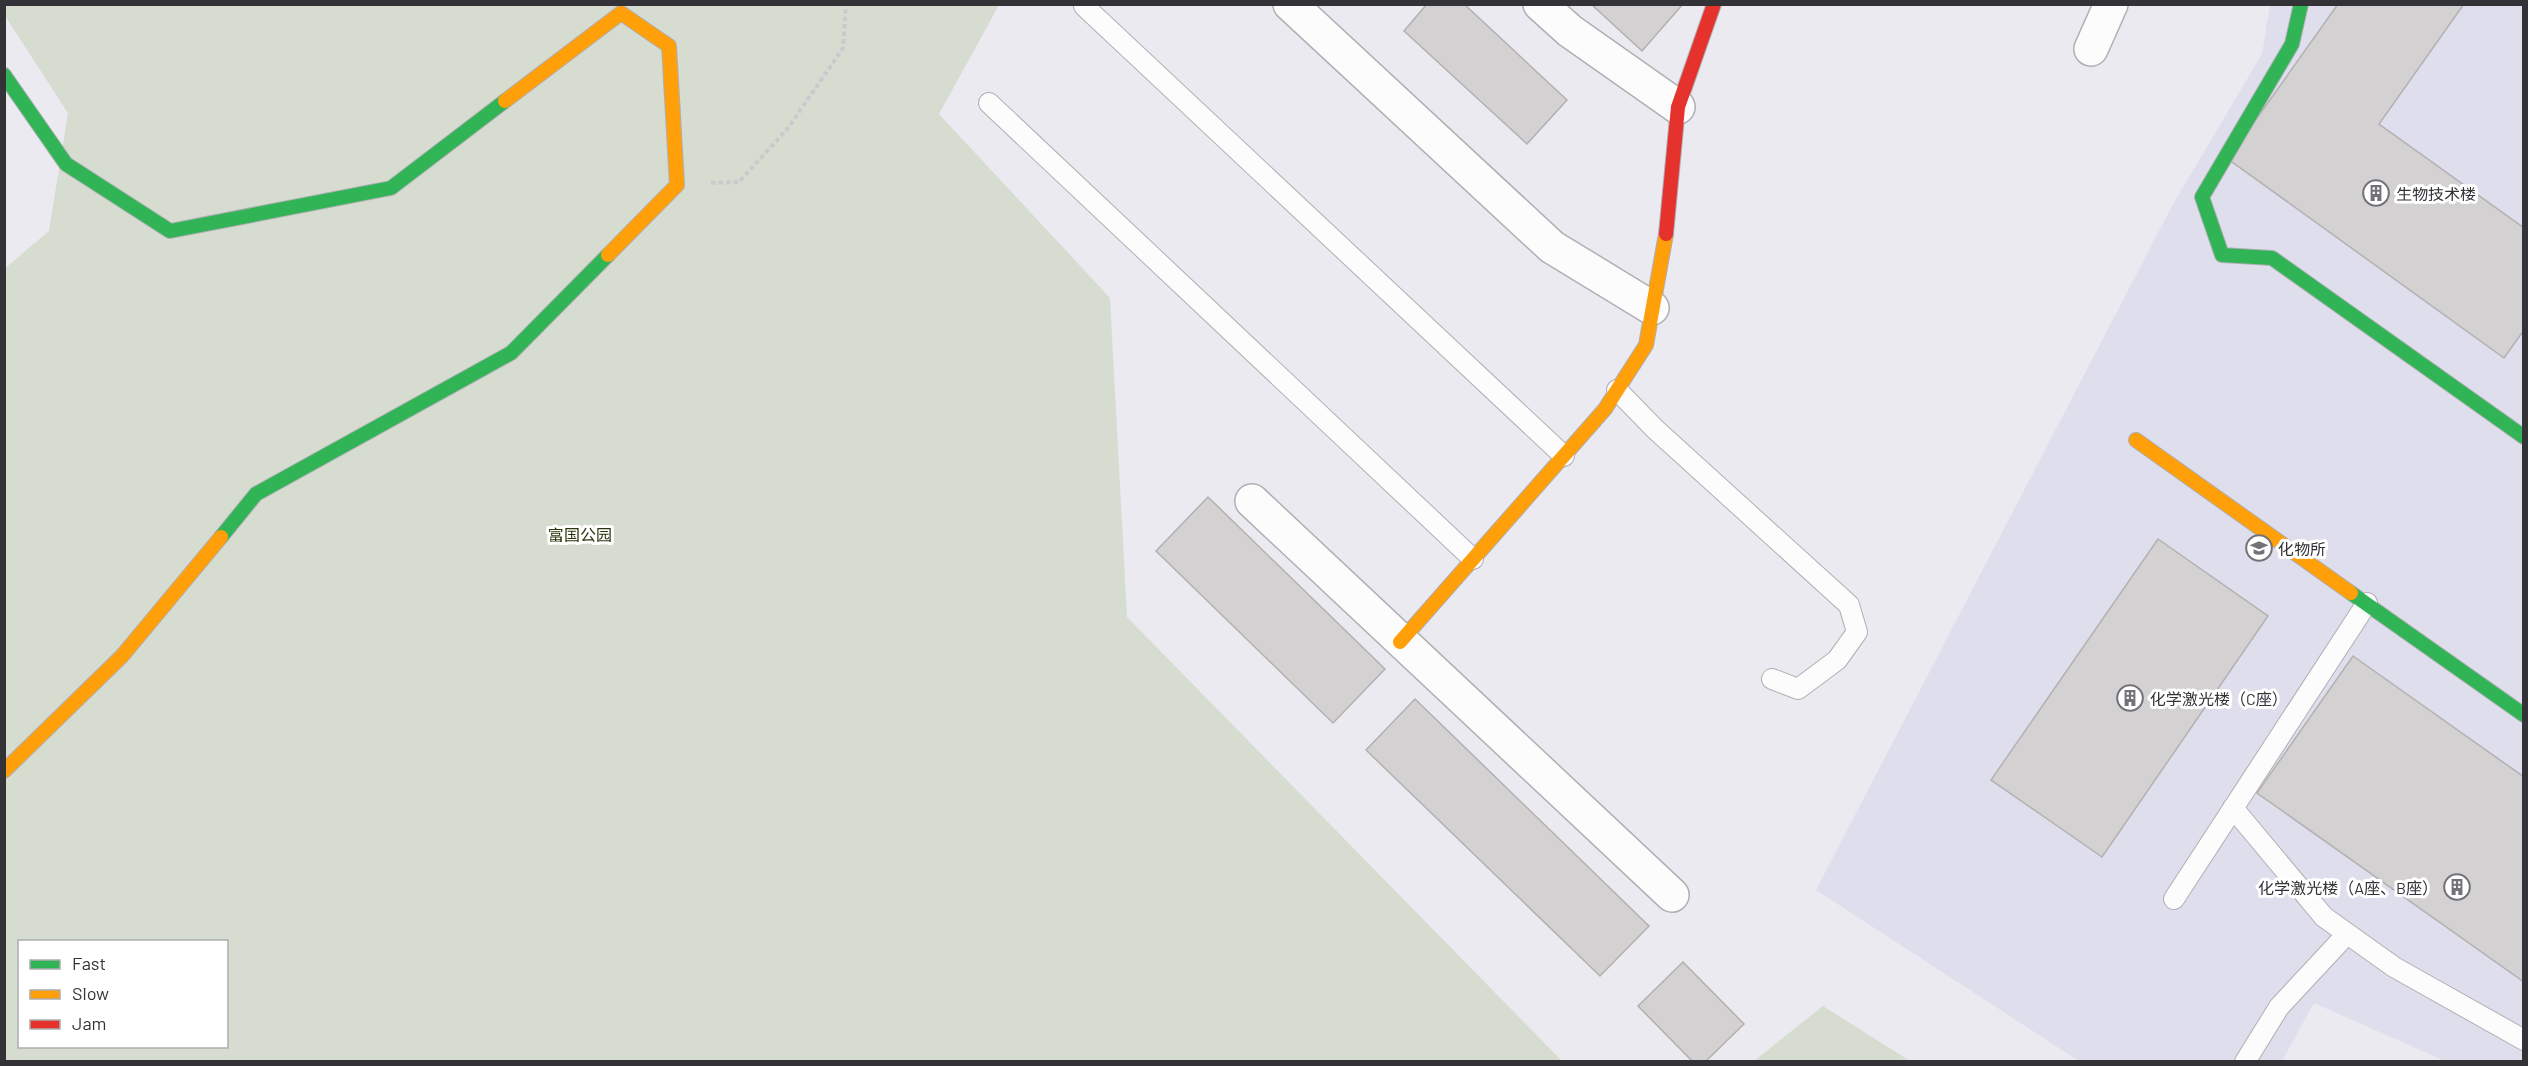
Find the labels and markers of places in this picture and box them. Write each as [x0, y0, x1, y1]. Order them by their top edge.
building icon: 生物技术楼 [2361, 178, 2391, 208]
place label: 生物技术楼 [2396, 184, 2476, 203]
school or university icon: 化物所 [2244, 533, 2274, 563]
place label: 化物所 [2278, 539, 2326, 558]
building icon: 化学激光楼（C座） [2115, 683, 2145, 713]
place label: 化学激光楼（C座） [2150, 689, 2288, 708]
building icon: 化学激光楼（A座、B座） [2442, 872, 2472, 902]
place label: 化学激光楼（A座、B座） [2258, 878, 2438, 897]

